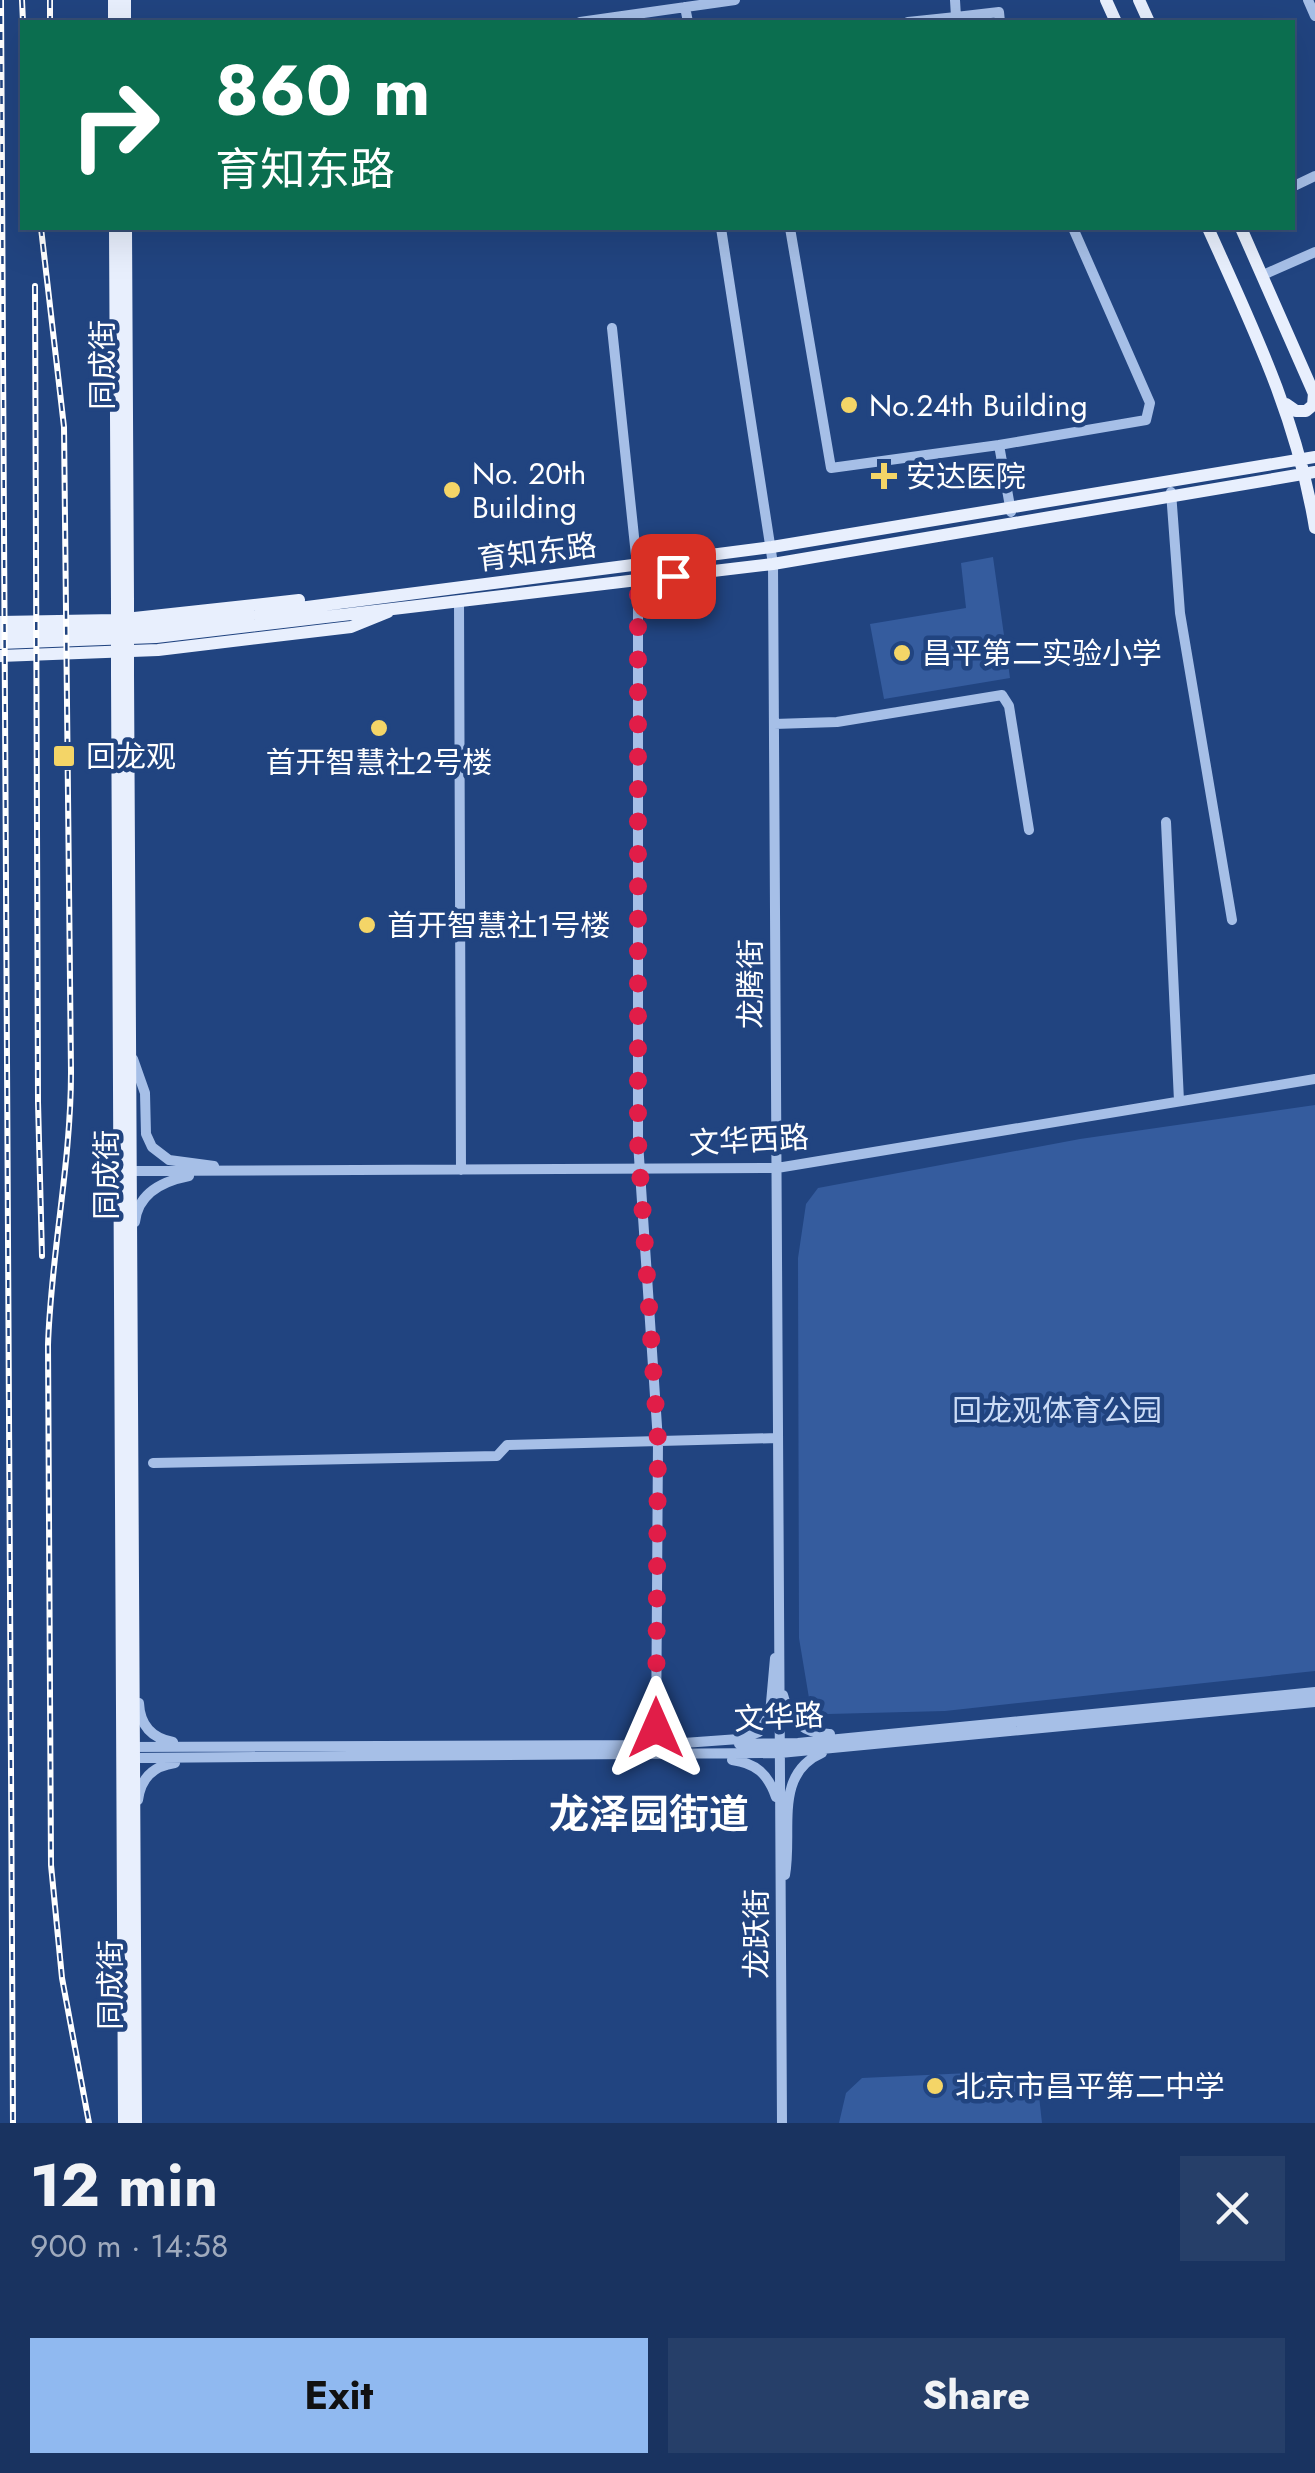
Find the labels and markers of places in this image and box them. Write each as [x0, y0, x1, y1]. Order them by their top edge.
place label: No.24th Building [869, 384, 1088, 427]
marker: No.24th Building [838, 394, 860, 416]
place label: No. 20th Building [472, 452, 586, 529]
place label: 安达医院 [906, 455, 1026, 498]
marker: 安达医院 [871, 463, 897, 489]
marker: No. 20th Building [441, 479, 463, 501]
pin [631, 534, 716, 619]
place label: 昌平第二实验小学 [922, 632, 1162, 675]
marker: 昌平第二实验小学 [891, 642, 913, 664]
marker: 首开智慧社2号楼 [368, 717, 390, 739]
place label: 回龙观 [86, 735, 176, 778]
place label: 首开智慧社2号楼 [265, 741, 493, 784]
marker: 回龙观 [51, 743, 77, 769]
place label: 首开智慧社1号楼 [387, 904, 611, 947]
marker: 首开智慧社1号楼 [356, 914, 378, 936]
place label: 北京市昌平第二中学 [955, 2065, 1225, 2108]
marker: 北京市昌平第二中学 [924, 2075, 946, 2097]

